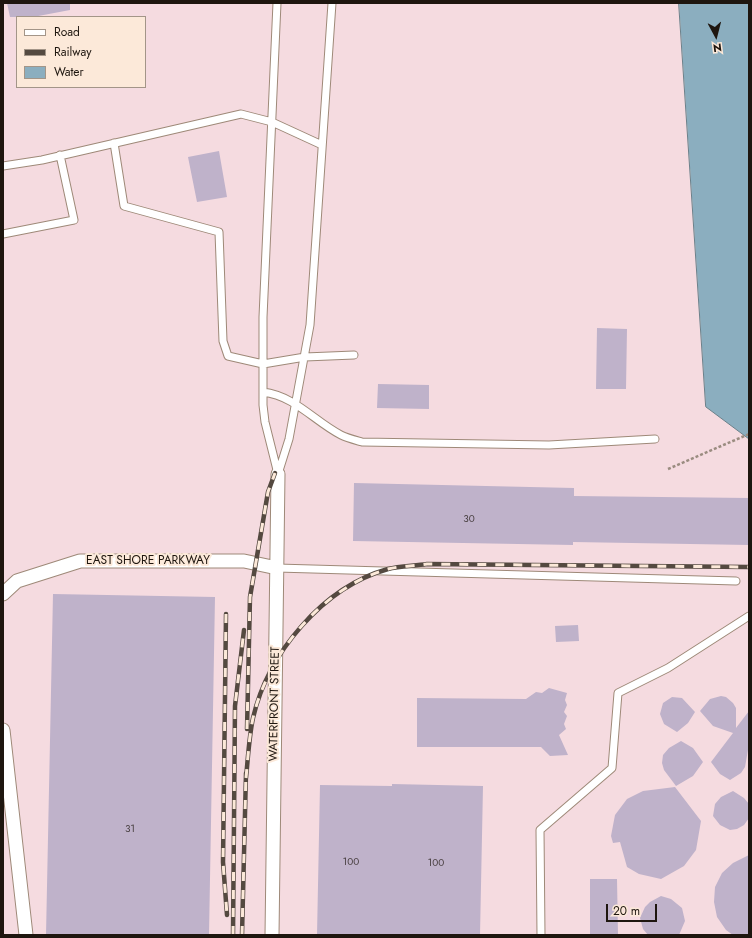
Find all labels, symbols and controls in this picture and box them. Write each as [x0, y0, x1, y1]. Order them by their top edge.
legend [16, 16, 146, 88]
north arrow [696, 16, 736, 56]
text: Road [54, 23, 80, 41]
text: N [712, 39, 723, 56]
text: Railway [54, 43, 92, 61]
text: Water [54, 63, 84, 81]
house number: 30 [463, 514, 475, 526]
street label: EAST SHORE PARKWAY [86, 554, 210, 568]
street label: WATERFRONT STREET [267, 646, 283, 762]
house number: 31 [125, 824, 135, 836]
house number: 100 [343, 857, 359, 869]
house number: 100 [428, 858, 444, 870]
scale bar [608, 896, 659, 922]
text: 20 m [613, 902, 640, 920]

